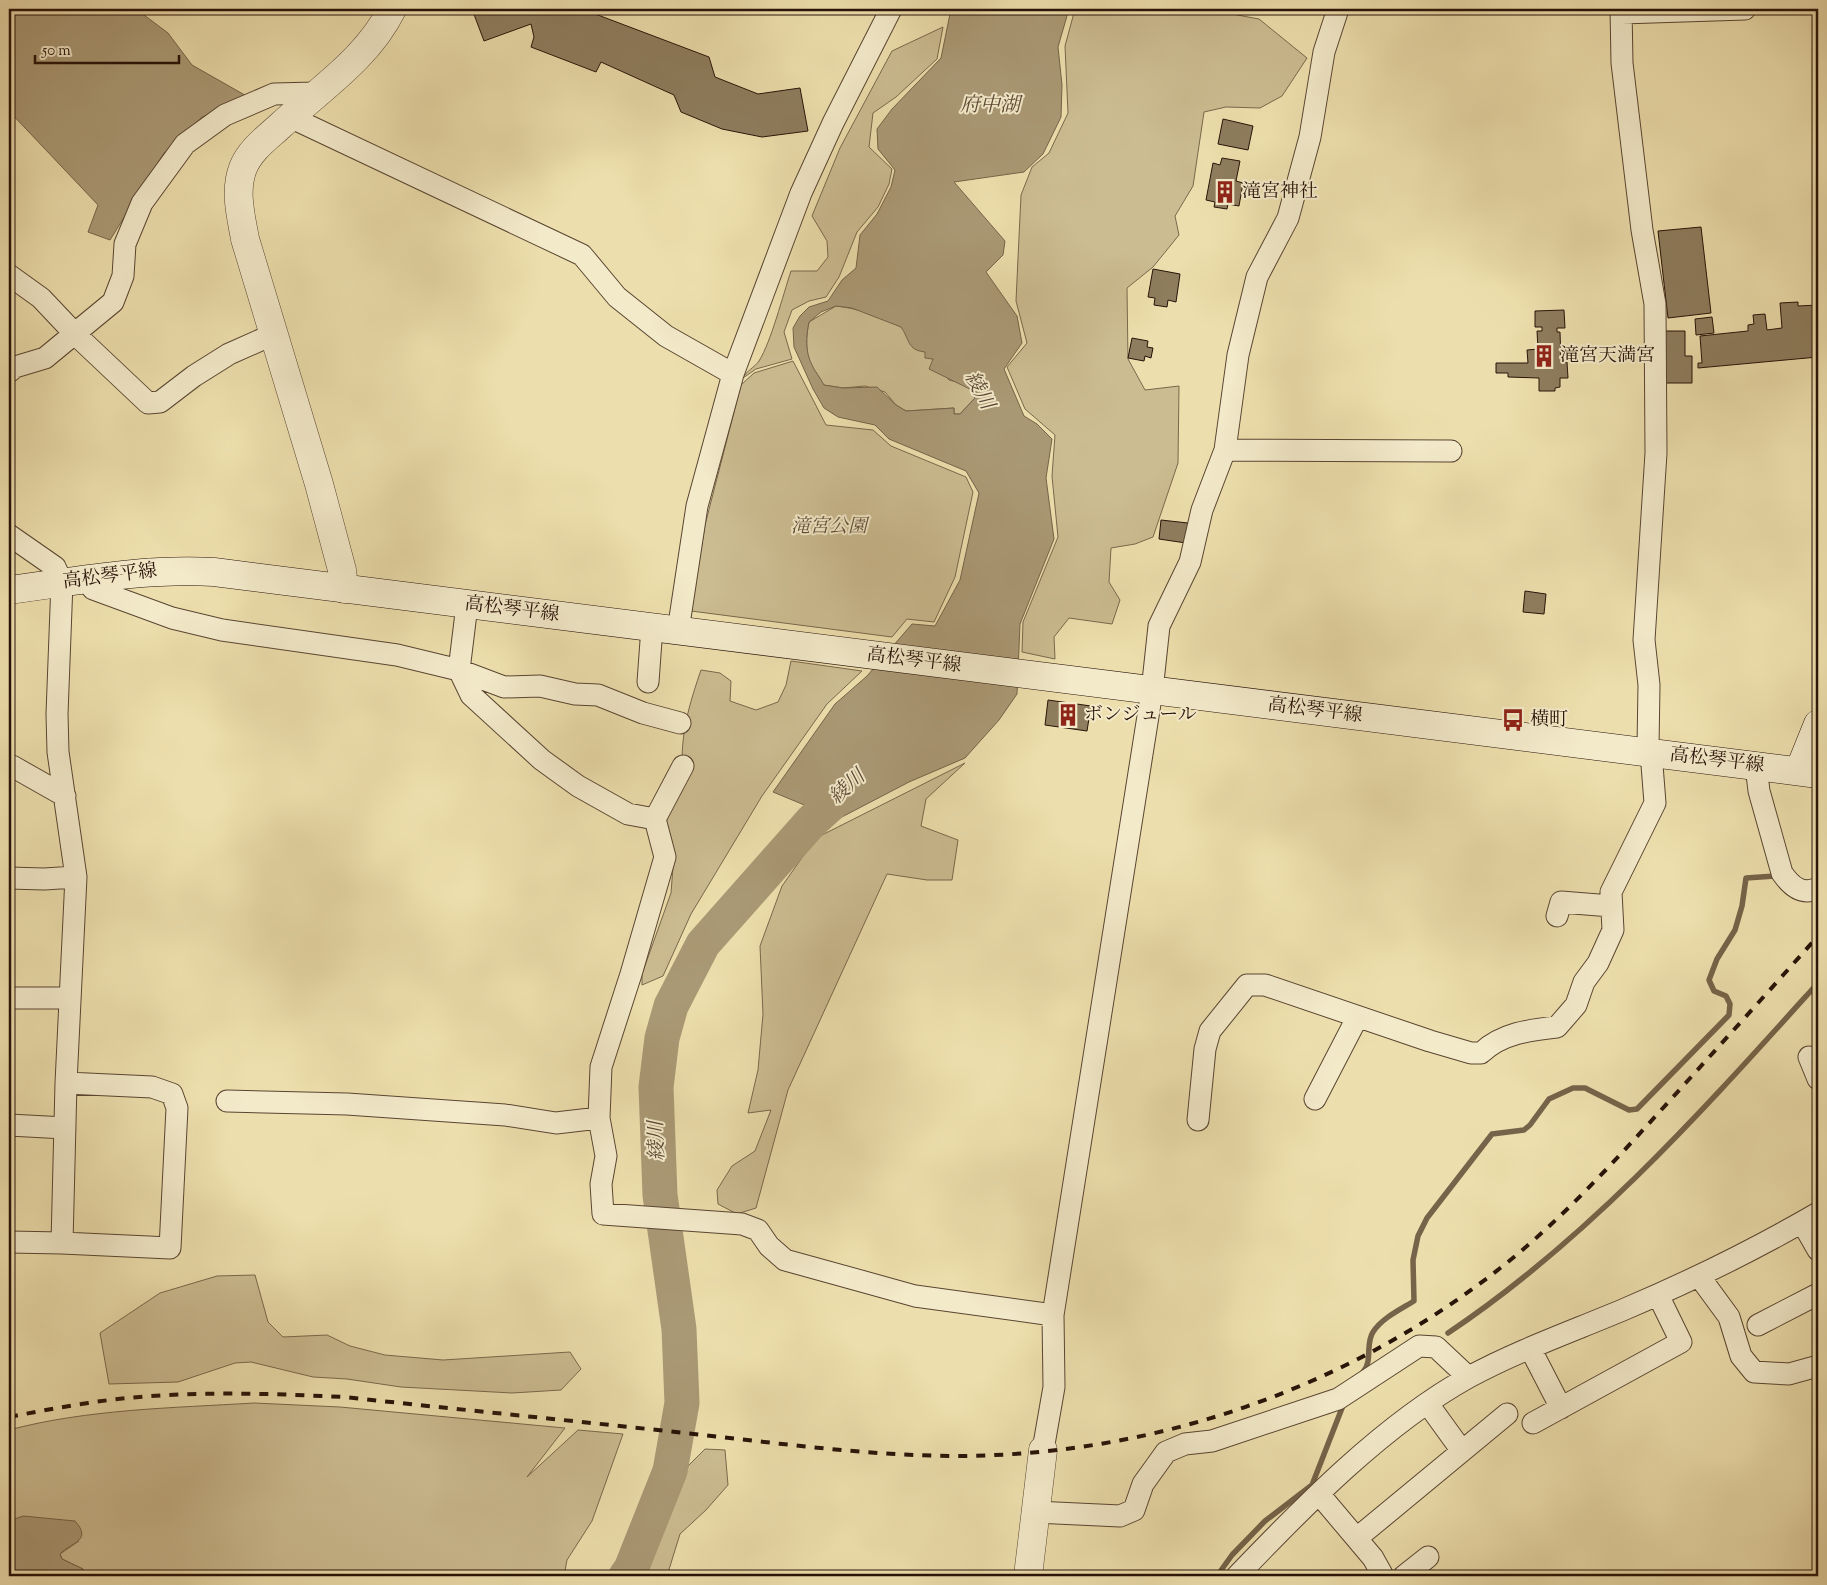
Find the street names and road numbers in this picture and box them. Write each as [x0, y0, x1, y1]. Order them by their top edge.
street label: 高松琴平線 [61, 558, 159, 596]
street label: 高松琴平線 [463, 591, 561, 629]
street label: 高松琴平線 [865, 642, 963, 680]
street label: 高松琴平線 [1266, 692, 1364, 730]
street label: 高松琴平線 [1668, 742, 1766, 780]

